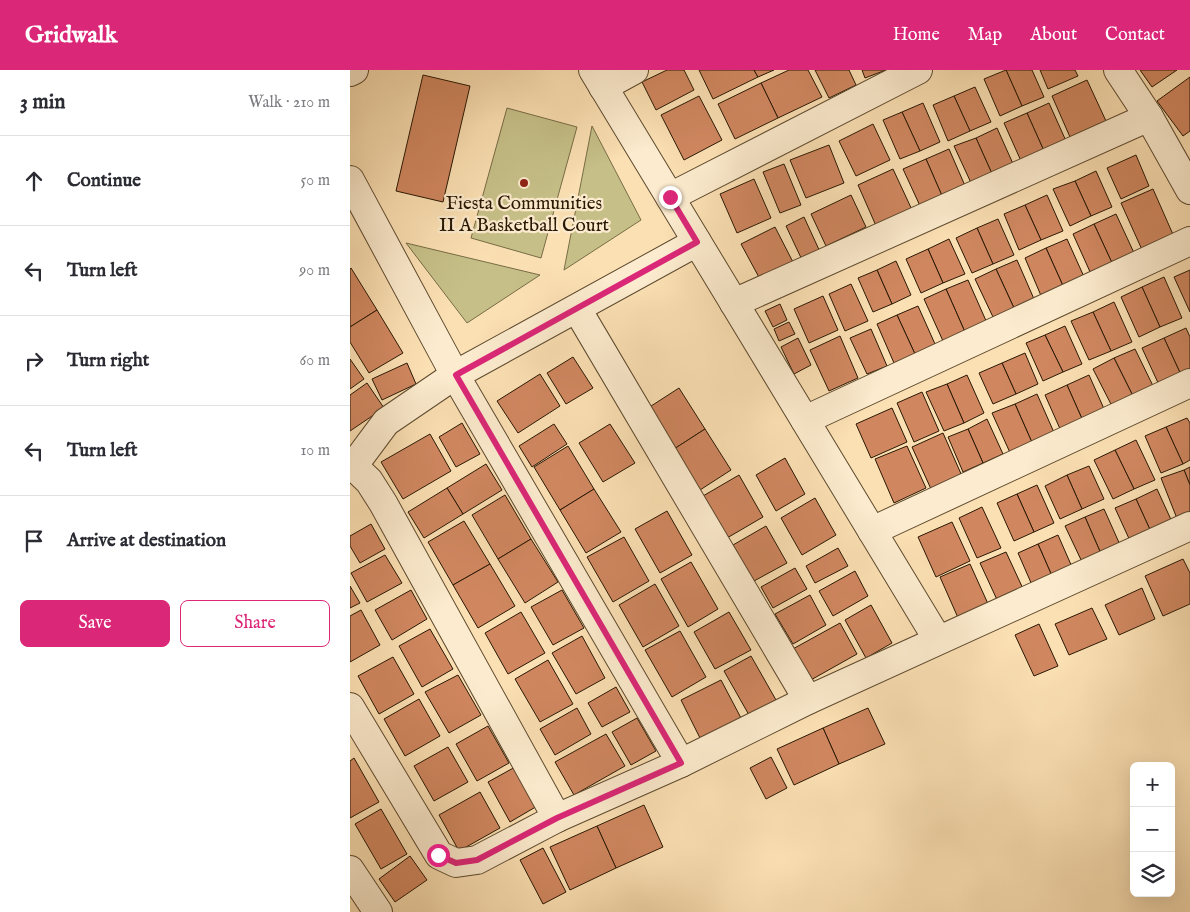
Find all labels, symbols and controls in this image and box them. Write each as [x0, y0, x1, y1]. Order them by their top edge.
text: Gridwalk [25, 20, 117, 51]
text: Home [893, 24, 940, 47]
text: Map [968, 24, 1002, 47]
text: About [1030, 24, 1077, 47]
text: Contact [1105, 24, 1165, 47]
text: 3 min [20, 89, 65, 116]
text: Walk · 210 m [248, 93, 330, 113]
icon: ahead [20, 167, 48, 195]
text: Continue [67, 169, 141, 193]
text: 50 m [301, 171, 330, 191]
marker: Fiesta Communities II A Basketball Court [518, 177, 530, 189]
route end [659, 186, 682, 209]
place label: Fiesta Communities II A Basketball Court [439, 192, 610, 238]
icon: left [20, 257, 48, 285]
text: Turn left [67, 259, 138, 283]
text: 90 m [299, 261, 330, 281]
icon: right [20, 347, 48, 375]
text: Turn right [67, 349, 149, 373]
text: 60 m [300, 351, 330, 371]
icon: left [20, 437, 48, 465]
text: Turn left [67, 439, 138, 463]
text: 10 m [300, 441, 330, 461]
icon: arrive [20, 527, 48, 555]
text: Arrive at destination [67, 529, 226, 553]
button: Save [20, 600, 170, 647]
button: Share [180, 600, 330, 647]
map controls [1130, 762, 1175, 897]
button: + [1130, 762, 1175, 807]
button: − [1130, 807, 1175, 852]
route start [427, 844, 450, 867]
button: layers [1130, 852, 1175, 897]

